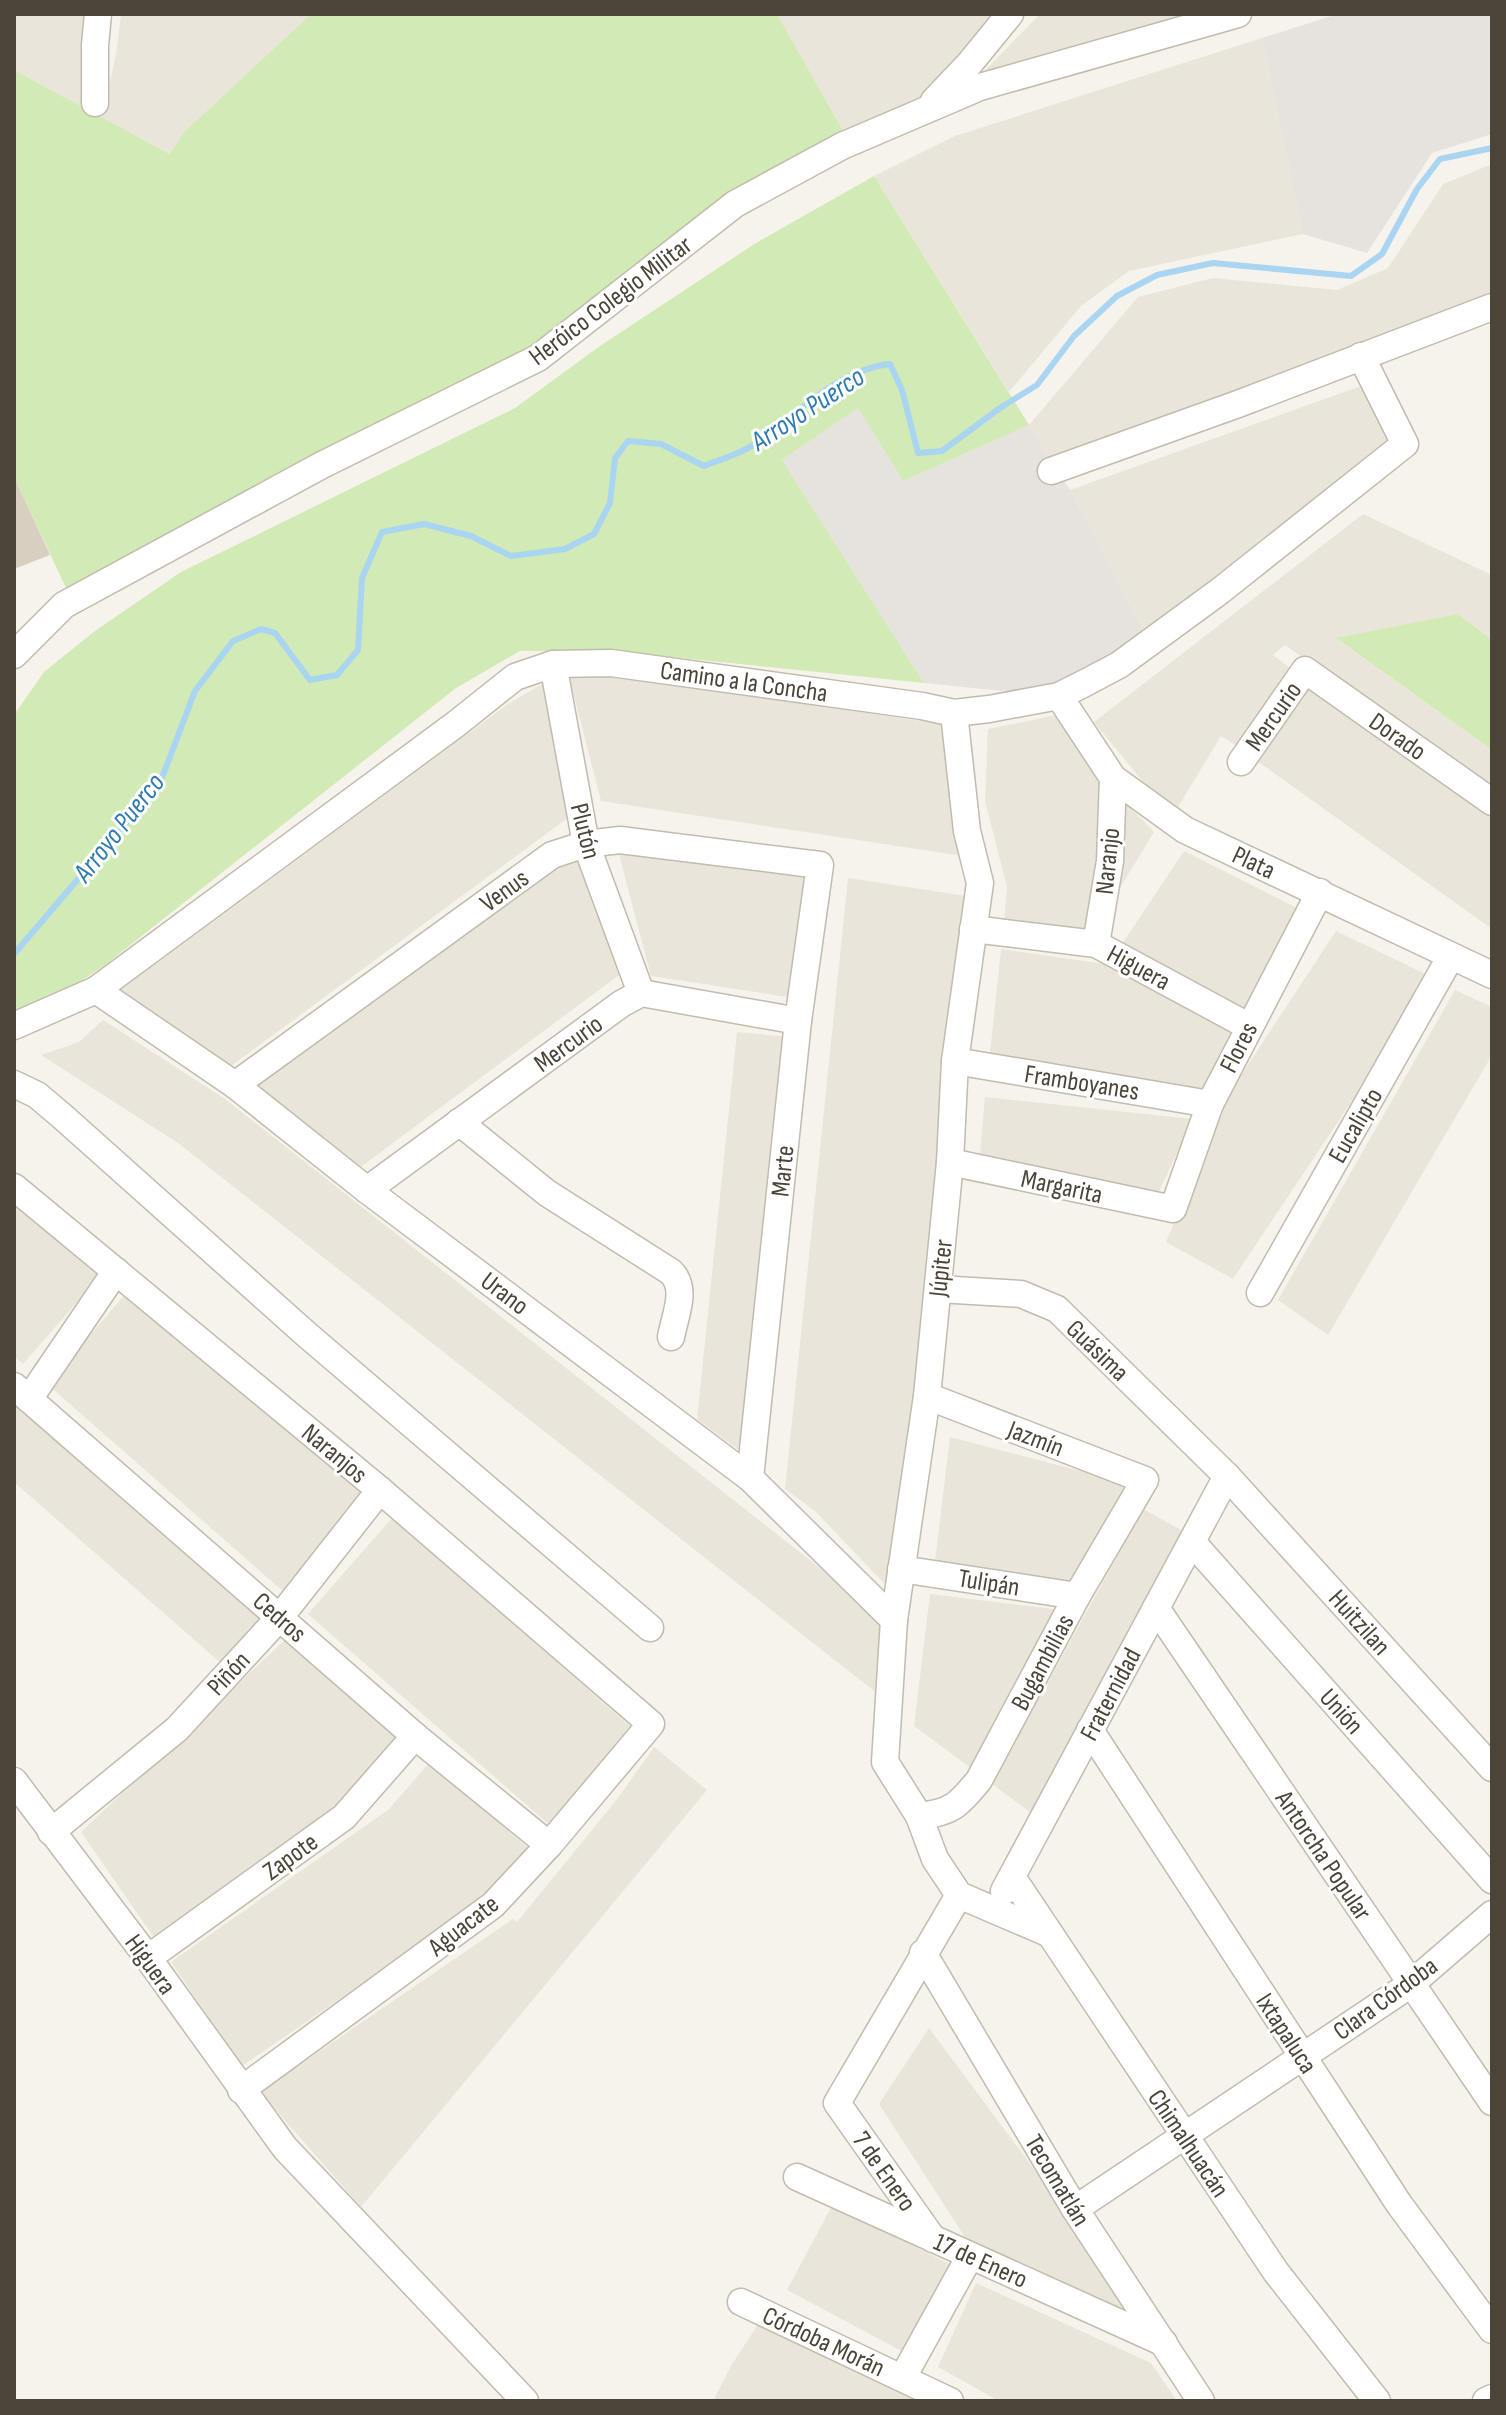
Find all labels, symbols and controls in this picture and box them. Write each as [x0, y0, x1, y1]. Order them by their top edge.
street label: Heróico Colegio Militar [523, 230, 699, 373]
water label: Arroyo Puerco [744, 360, 871, 459]
street label: Camino a la Concha [658, 655, 829, 710]
street label: Mercurio [1239, 676, 1309, 757]
street label: Dorado [1363, 707, 1432, 768]
water label: Arroyo Puerco [66, 767, 172, 890]
street label: Plutón [563, 800, 606, 862]
street label: Naranjo [1090, 826, 1127, 896]
street label: Plata [1227, 840, 1280, 887]
street label: Venus [474, 863, 535, 919]
street label: Higuera [1102, 939, 1175, 998]
street label: Mercurio [528, 1009, 609, 1079]
street label: Flores [1214, 1017, 1265, 1078]
street label: Framboyanes [1022, 1059, 1141, 1108]
street label: Eucalipto [1323, 1083, 1390, 1169]
street label: Marte [765, 1144, 802, 1198]
street label: Margarita [1018, 1164, 1105, 1211]
street label: Júpiter [923, 1237, 960, 1299]
street label: Urano [474, 1266, 534, 1322]
street label: Guásima [1059, 1314, 1135, 1388]
street label: Jazmín [1002, 1414, 1068, 1464]
street label: Naranjos [295, 1418, 373, 1491]
street label: Tulipán [956, 1563, 1022, 1604]
street label: Huitzilan [1322, 1584, 1396, 1662]
street label: Cedros [246, 1586, 312, 1650]
street label: Bugambilias [1005, 1609, 1082, 1716]
street label: Fraternidad [1074, 1643, 1149, 1746]
street label: Piñón [201, 1646, 257, 1702]
street label: Unión [1312, 1683, 1369, 1741]
street label: Antorcha Popular [1267, 1784, 1378, 1927]
street label: Zapote [257, 1827, 324, 1887]
street label: Aguacate [422, 1889, 505, 1964]
street label: Higuera [118, 1929, 182, 2001]
street label: Clara Córdoba [1328, 1951, 1444, 2047]
street label: Ixtapaluca [1248, 1988, 1323, 2080]
street label: Chimalhuacán [1140, 2084, 1235, 2204]
street label: 7 de Enero [845, 2126, 922, 2218]
street label: Tecomatlán [1017, 2130, 1096, 2232]
street label: 17 de Enero [929, 2227, 1032, 2296]
street label: Córdoba Morán [757, 2301, 889, 2384]

